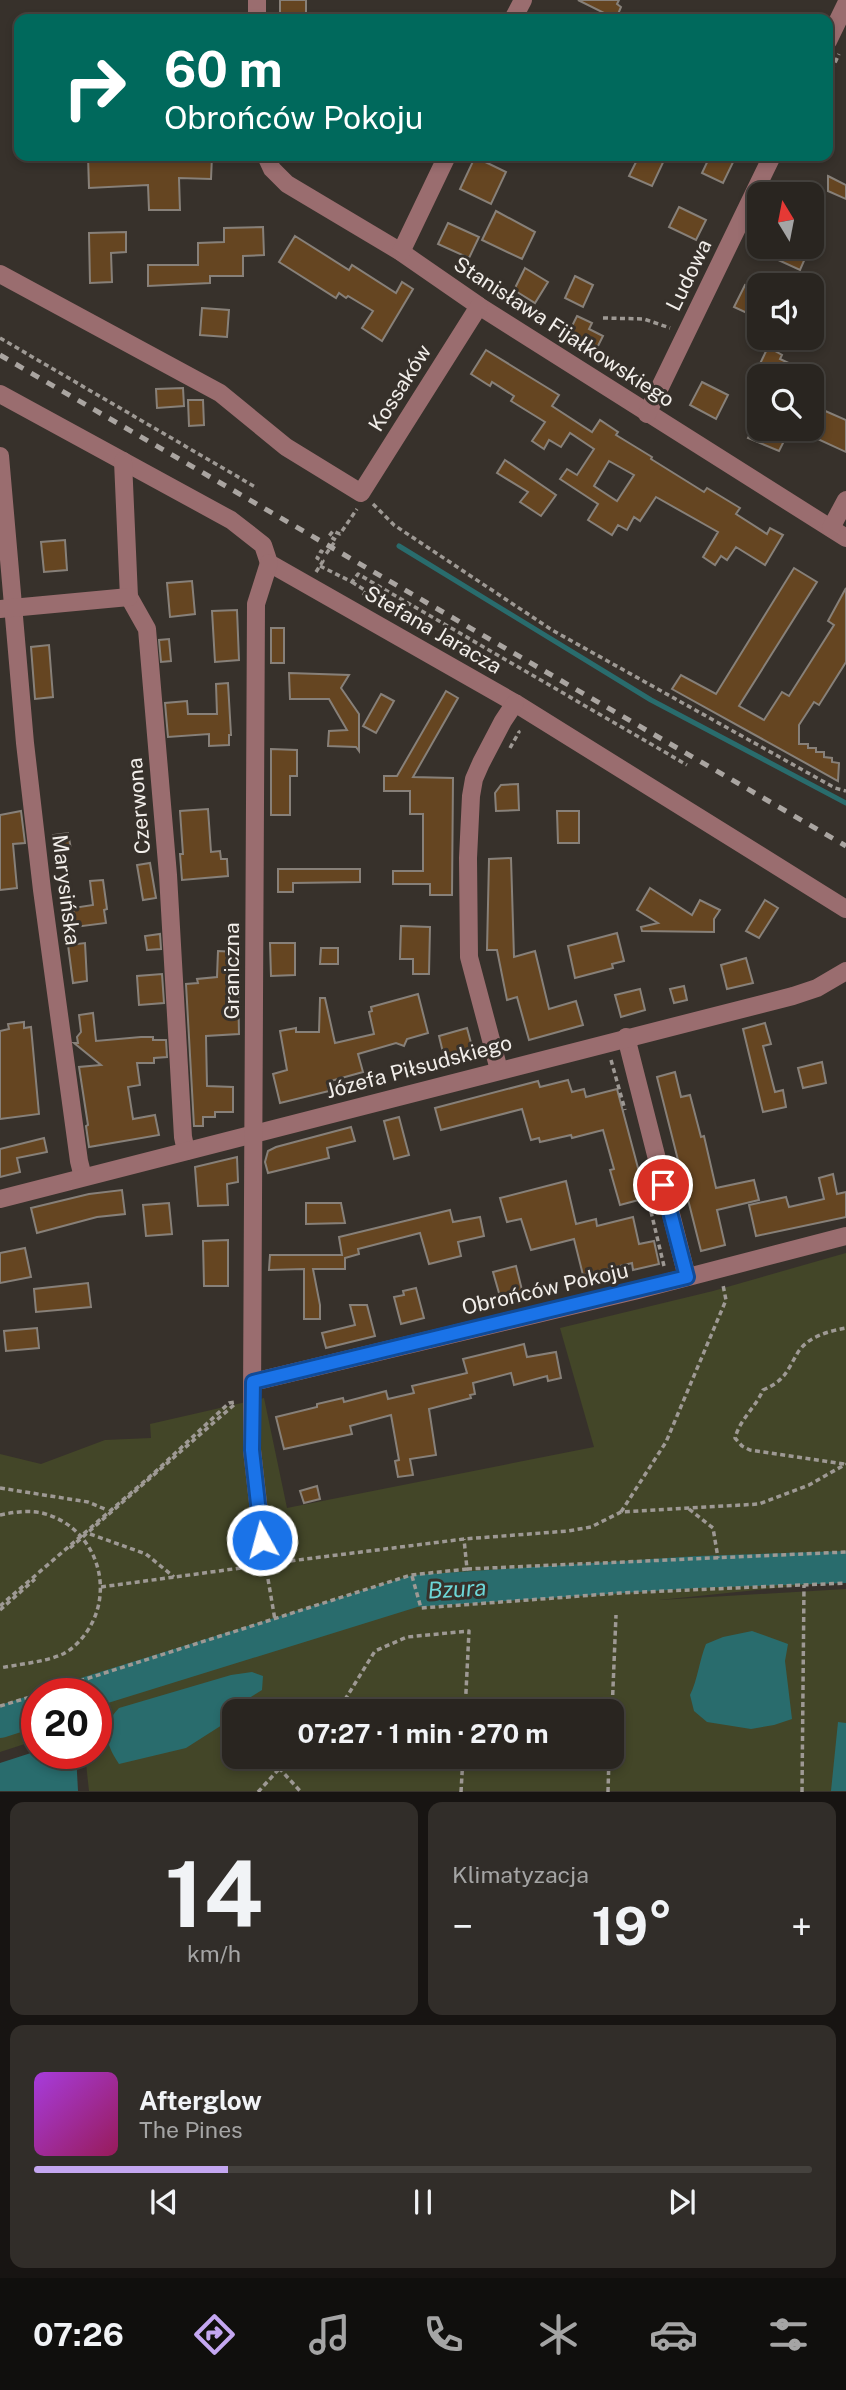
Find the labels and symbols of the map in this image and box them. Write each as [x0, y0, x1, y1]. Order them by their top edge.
north arrow [747, 182, 824, 259]
street label: Ludowa [661, 235, 717, 315]
street label: Stanisława Fijałkowskiego [449, 251, 679, 412]
street label: Kossaków [363, 340, 436, 436]
street label: Stefana Jaracza [360, 580, 506, 679]
street label: Czerwona [122, 757, 155, 855]
street label: Marysińska [47, 833, 86, 947]
street label: Graniczna [219, 922, 244, 1020]
street label: Józefa Piłsudskiego [323, 1030, 515, 1103]
pin [633, 1155, 693, 1215]
street label: Obrońców Pokoju [459, 1257, 631, 1320]
position arrow [225, 1503, 299, 1577]
water label: Bzura [427, 1573, 487, 1604]
speed limit sign: 20 [21, 1678, 112, 1769]

